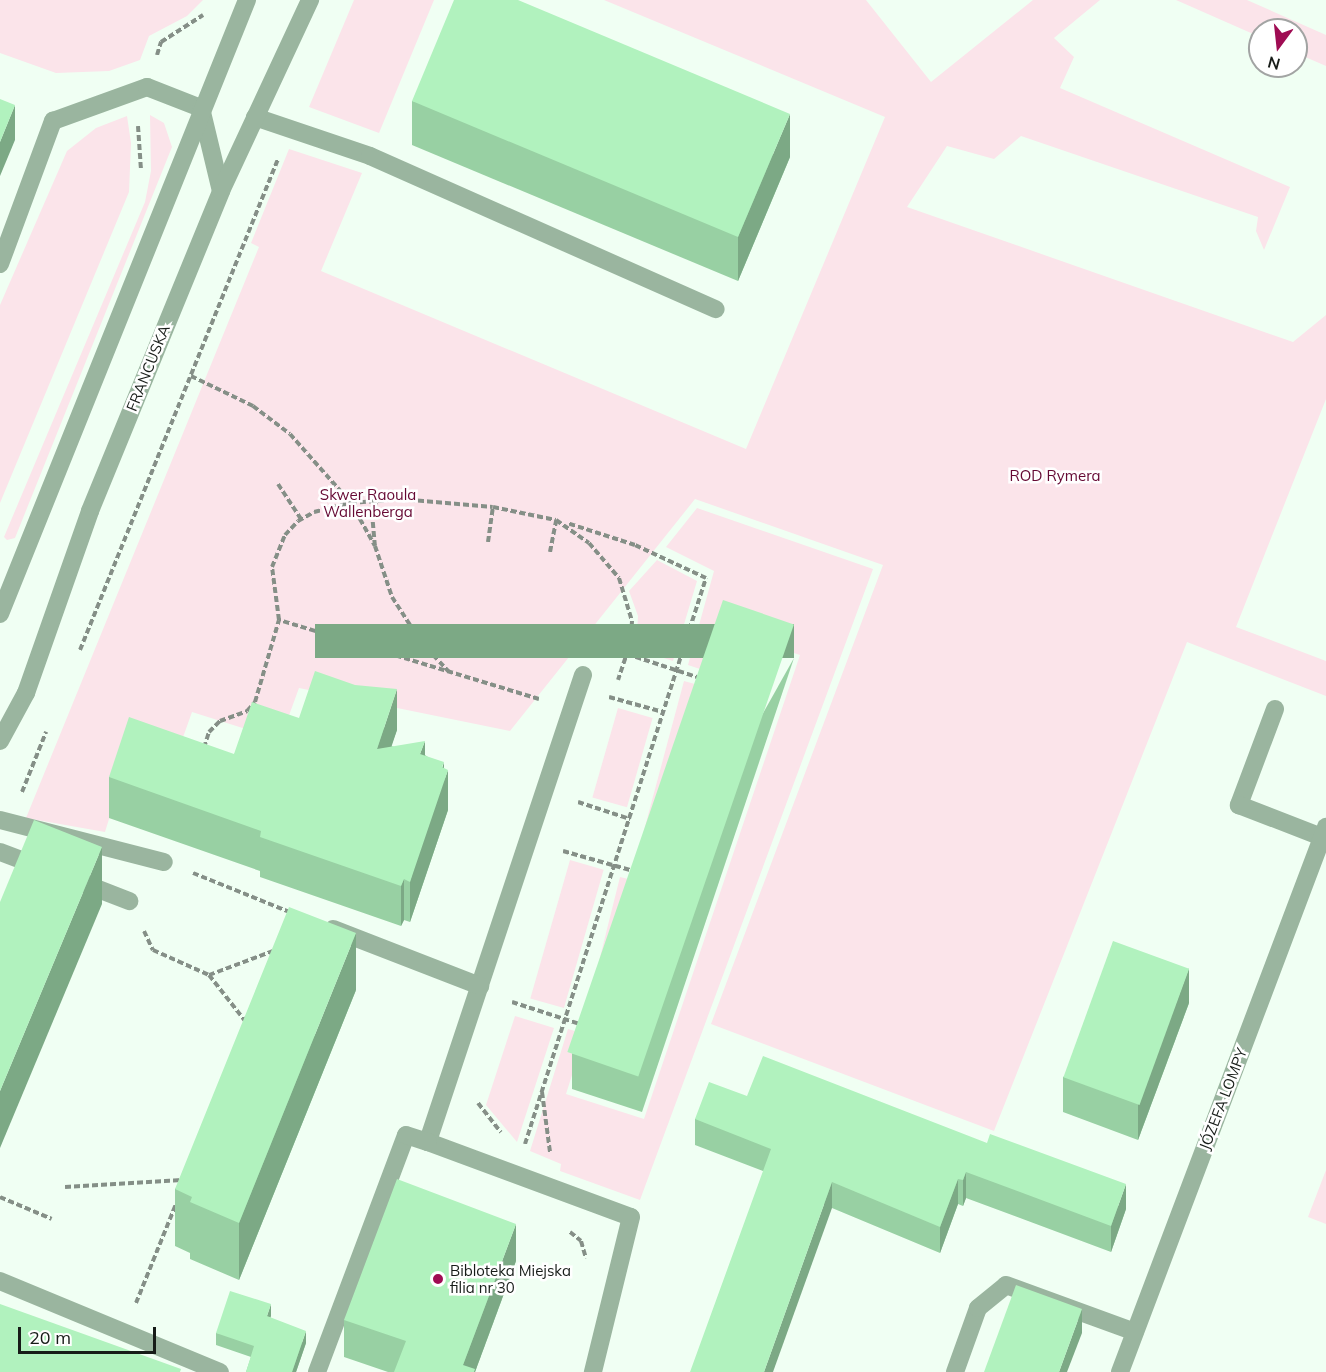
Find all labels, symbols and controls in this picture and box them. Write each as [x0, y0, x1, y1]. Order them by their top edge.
north arrow [1248, 18, 1308, 78]
text: N [1265, 52, 1282, 75]
street label: FRANCUSKA [123, 322, 173, 414]
park label: ROD Rymera [1009, 467, 1101, 485]
park label: Skwer Raoula Wallenberga [320, 485, 416, 520]
street label: JÓZEFA LOMPY [1195, 1046, 1251, 1152]
place label: Bibloteka Miejska filia nr 30 [450, 1261, 571, 1296]
marker: Bibloteka Miejska filia nr 30 [431, 1272, 445, 1286]
scale bar [21, 1315, 159, 1353]
text: 20 m [29, 1326, 71, 1349]

